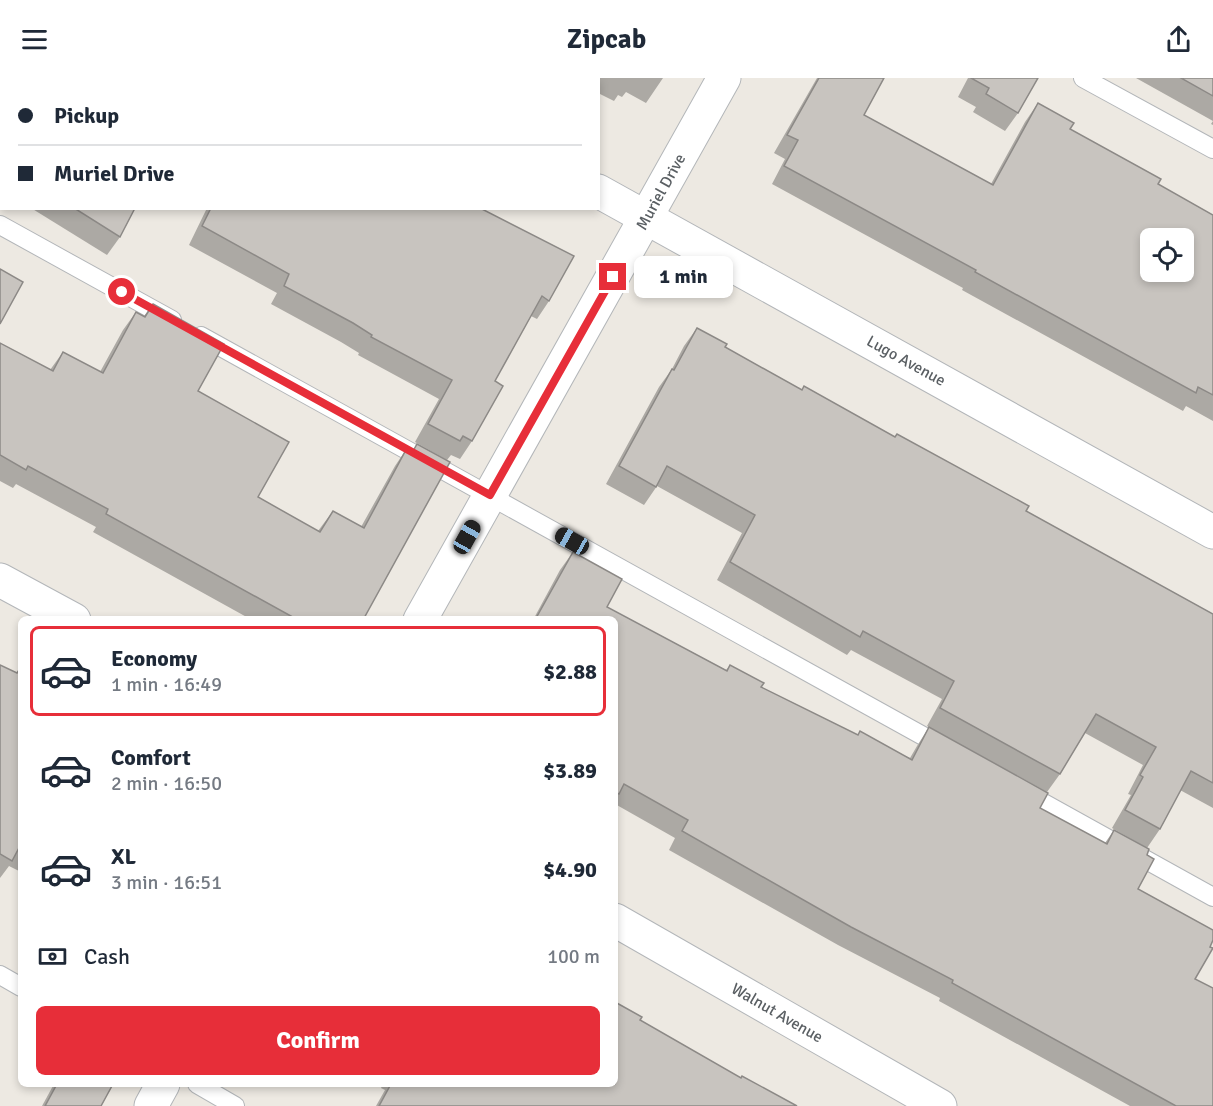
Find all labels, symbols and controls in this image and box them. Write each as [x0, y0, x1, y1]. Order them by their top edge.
icon: menu [18, 23, 51, 56]
text: Zipcab [567, 23, 646, 56]
icon: share [1162, 23, 1195, 56]
text: Pickup [54, 102, 119, 129]
street label: Muriel Drive [632, 150, 690, 234]
text: Muriel Drive [54, 160, 174, 187]
map controls [1140, 228, 1194, 282]
button: locate [1140, 228, 1194, 282]
callout: 1 min [634, 256, 733, 298]
route end [599, 263, 626, 290]
text: 1 min [659, 264, 708, 289]
route start [108, 278, 135, 305]
street label: Lugo Avenue [863, 331, 949, 391]
car [450, 517, 484, 557]
car [552, 524, 592, 558]
icon: car [39, 644, 93, 698]
text: Economy [111, 645, 197, 672]
text: $2.88 [543, 658, 597, 685]
text: 1 min · 16:49 [111, 672, 222, 697]
icon: car [39, 743, 93, 797]
text: Comfort [111, 744, 191, 771]
text: $3.89 [543, 757, 597, 784]
text: 2 min · 16:50 [111, 771, 222, 796]
icon: car [39, 842, 93, 896]
text: XL [111, 843, 136, 870]
text: $4.90 [543, 856, 597, 883]
text: 3 min · 16:51 [111, 870, 222, 895]
icon: cash [36, 940, 69, 973]
text: Cash [84, 943, 130, 970]
text: 100 m [547, 944, 600, 969]
street label: Walnut Avenue [728, 979, 826, 1047]
button: Confirm [36, 1006, 600, 1075]

